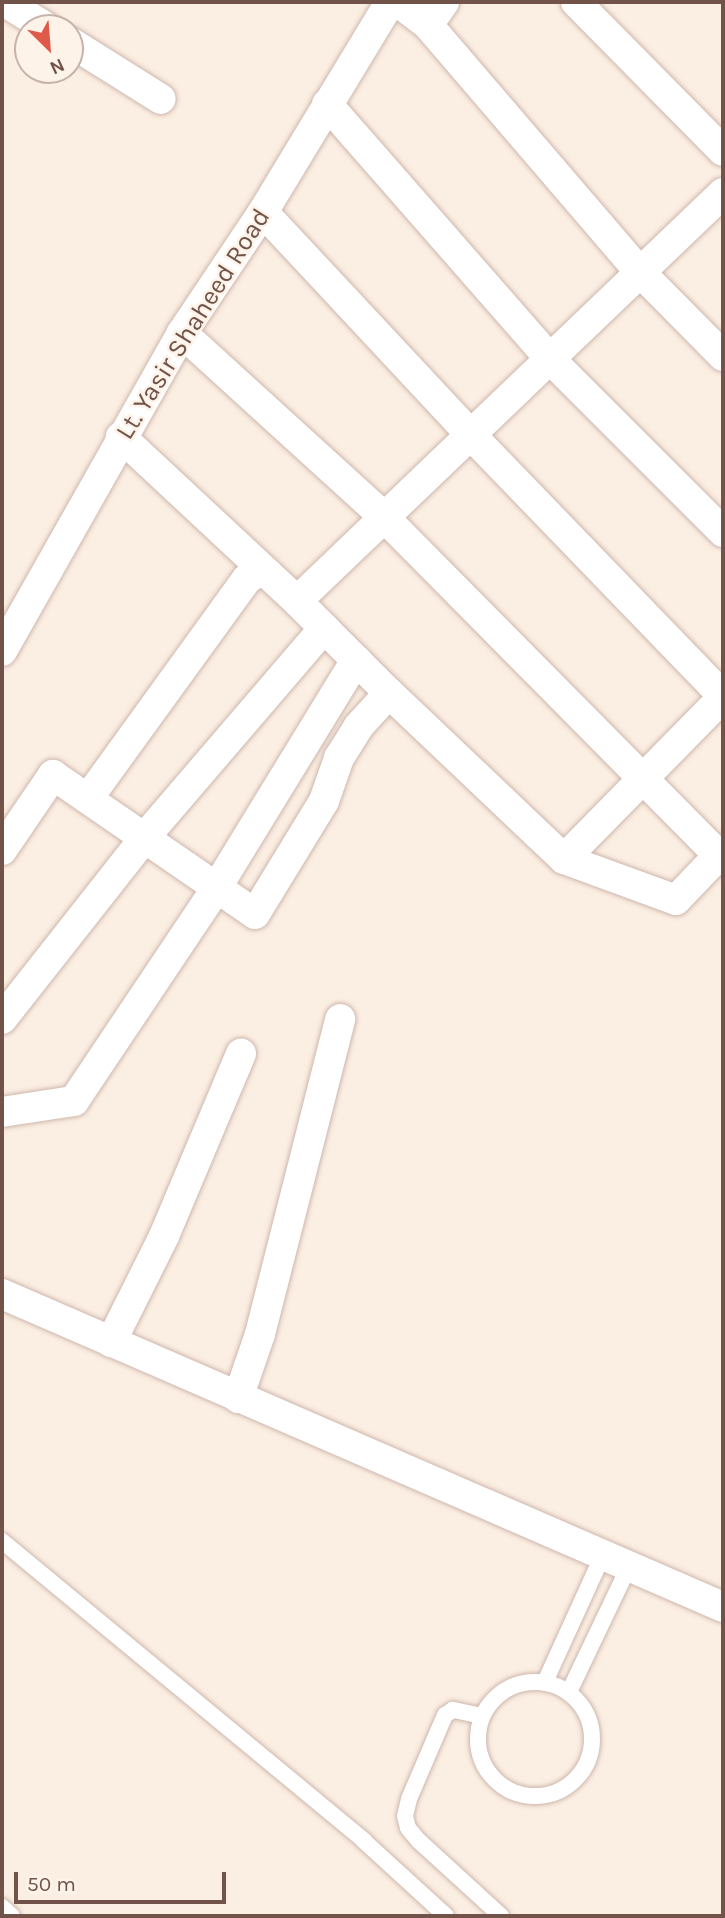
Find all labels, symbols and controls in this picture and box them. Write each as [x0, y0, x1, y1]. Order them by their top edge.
north arrow [14, 14, 84, 84]
text: N [46, 53, 68, 79]
street label: Lt. Yasir Shaheed Road [109, 203, 277, 445]
scale bar [18, 1858, 229, 1902]
text: 50 m [27, 1872, 76, 1896]

